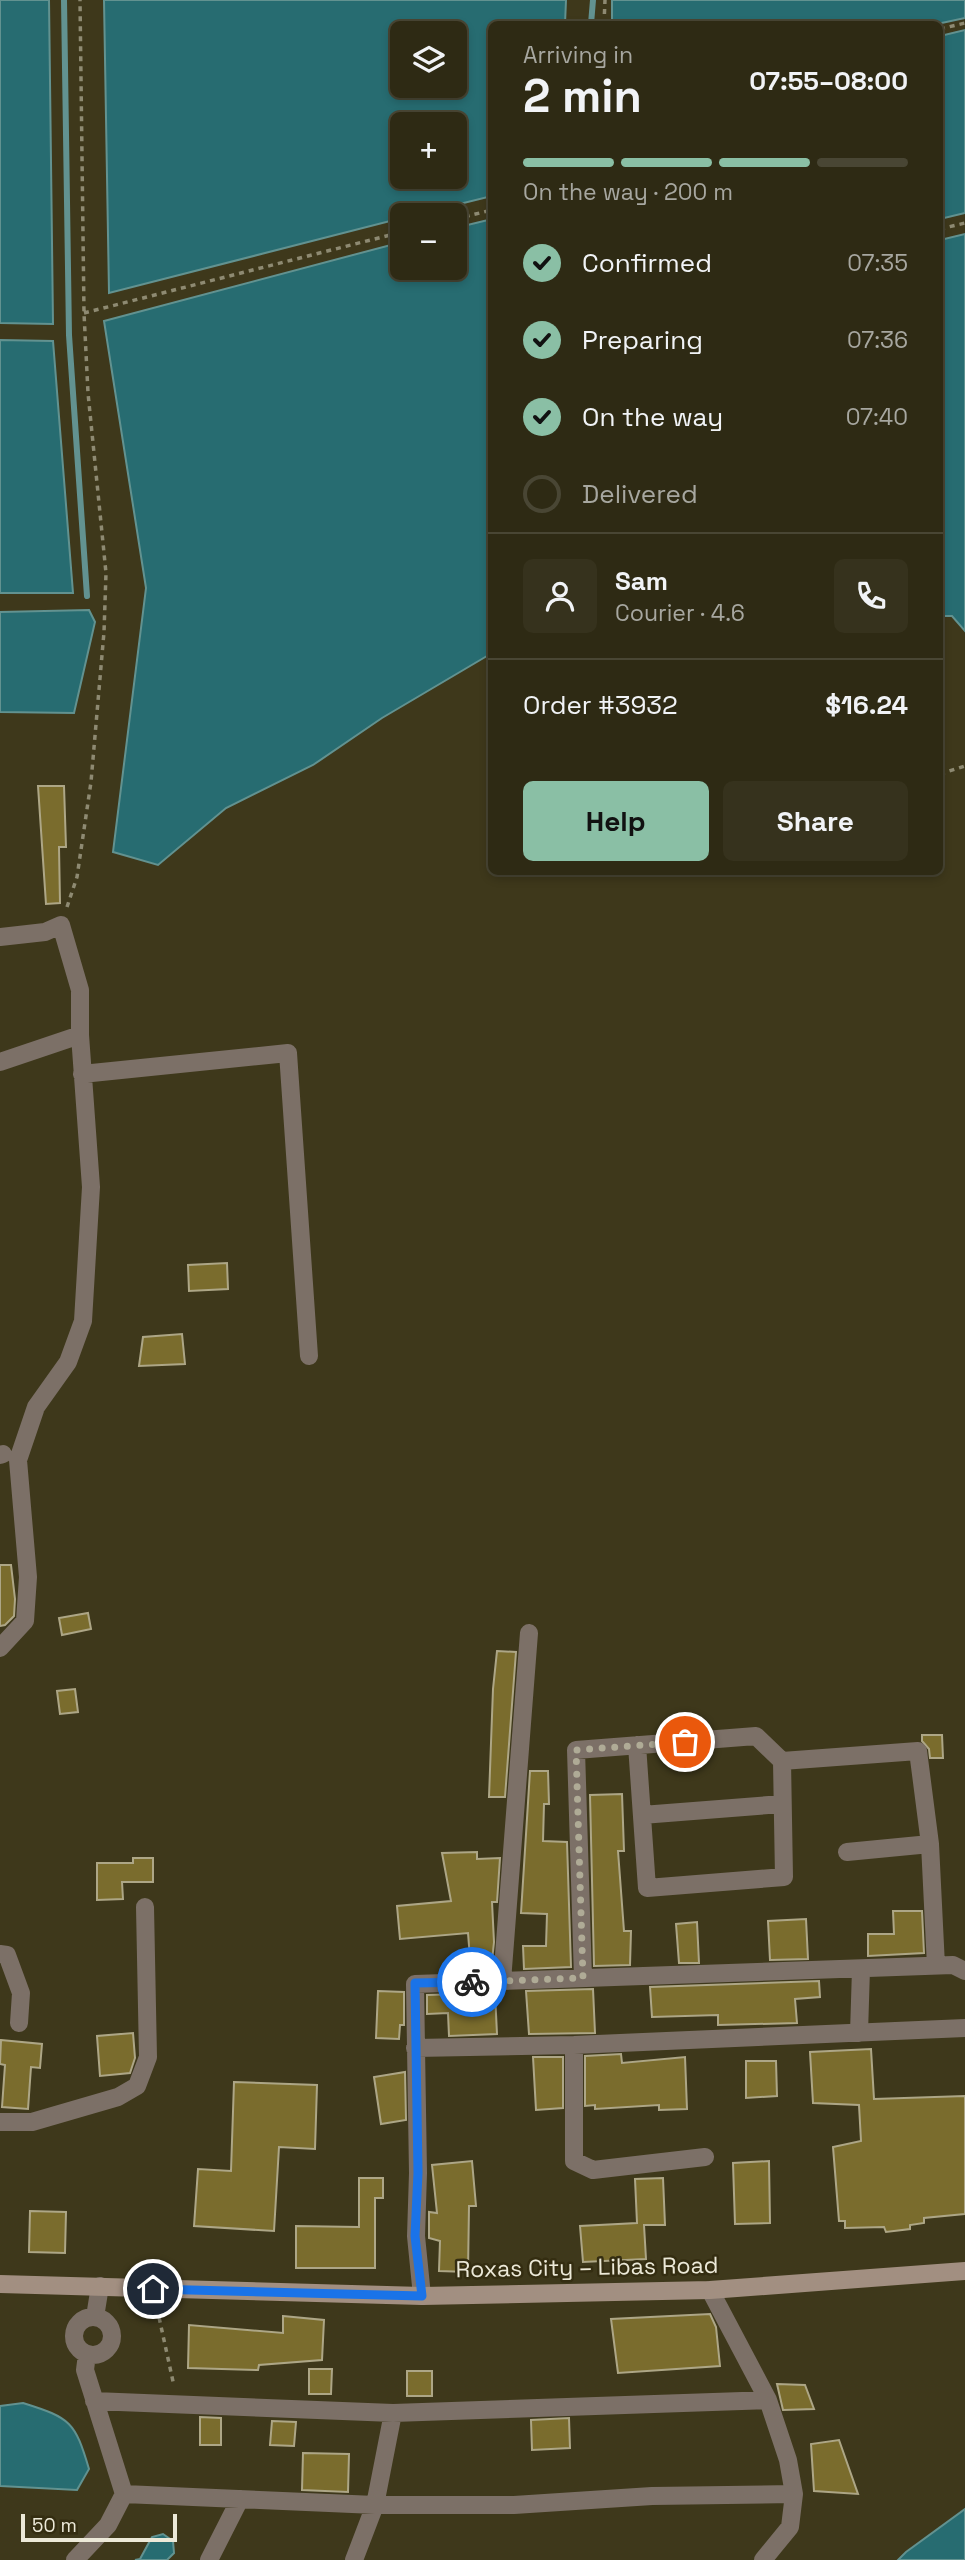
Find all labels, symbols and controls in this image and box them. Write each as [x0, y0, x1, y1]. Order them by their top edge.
map controls [390, 21, 467, 280]
button: layers [390, 21, 467, 98]
text: Arriving in [523, 40, 633, 70]
text: 07:55–08:00 [749, 64, 908, 98]
text: 2 min [523, 67, 642, 125]
button: + [390, 112, 467, 189]
text: On the way · 200 m [523, 177, 733, 207]
button: − [390, 203, 467, 280]
icon: check [523, 244, 561, 282]
text: Confirmed [582, 246, 712, 280]
text: 07:35 [847, 248, 908, 278]
icon: check [523, 321, 561, 359]
text: Preparing [582, 323, 703, 357]
text: 07:36 [847, 325, 908, 355]
icon: check [523, 398, 561, 436]
text: On the way [582, 400, 723, 434]
text: 07:40 [846, 402, 908, 432]
text: Delivered [582, 477, 698, 511]
button: person [523, 559, 597, 633]
button: phone [834, 559, 908, 633]
text: Sam [615, 564, 668, 598]
text: Courier · 4.6 [615, 598, 745, 628]
text: Order #3932 [523, 688, 678, 722]
text: $16.24 [825, 688, 908, 722]
button: Help [523, 781, 709, 861]
button: Share [723, 781, 908, 861]
pin [655, 1712, 715, 1772]
icon: bag [666, 1723, 704, 1761]
courier [437, 1947, 507, 2017]
icon: bike [453, 1963, 491, 2001]
street label: Roxas City – Libas Road [455, 2250, 719, 2284]
pin [123, 2259, 183, 2319]
icon: home [134, 2270, 172, 2308]
scale bar [21, 2511, 177, 2543]
text: 50 m [32, 2513, 77, 2538]

